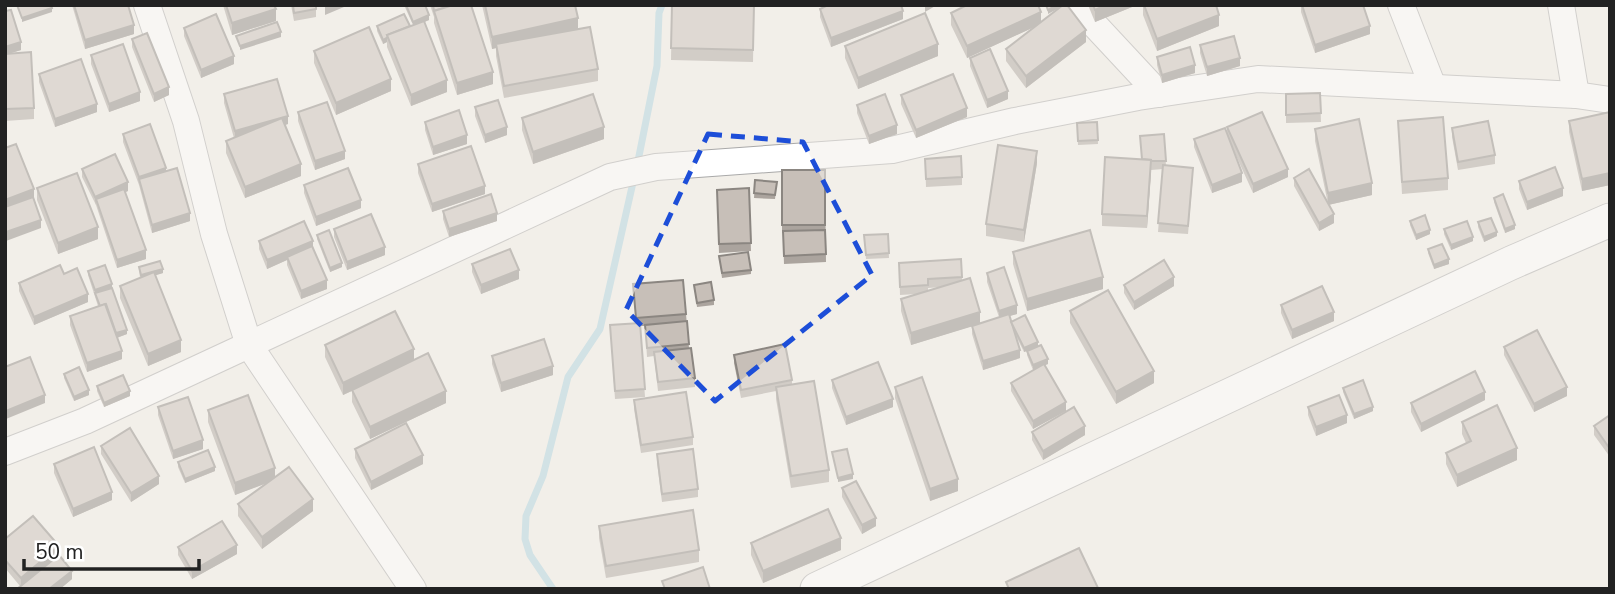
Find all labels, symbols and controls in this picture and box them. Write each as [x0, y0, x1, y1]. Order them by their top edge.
scale bar [24, 528, 200, 572]
text: 50 m [35, 538, 84, 566]

